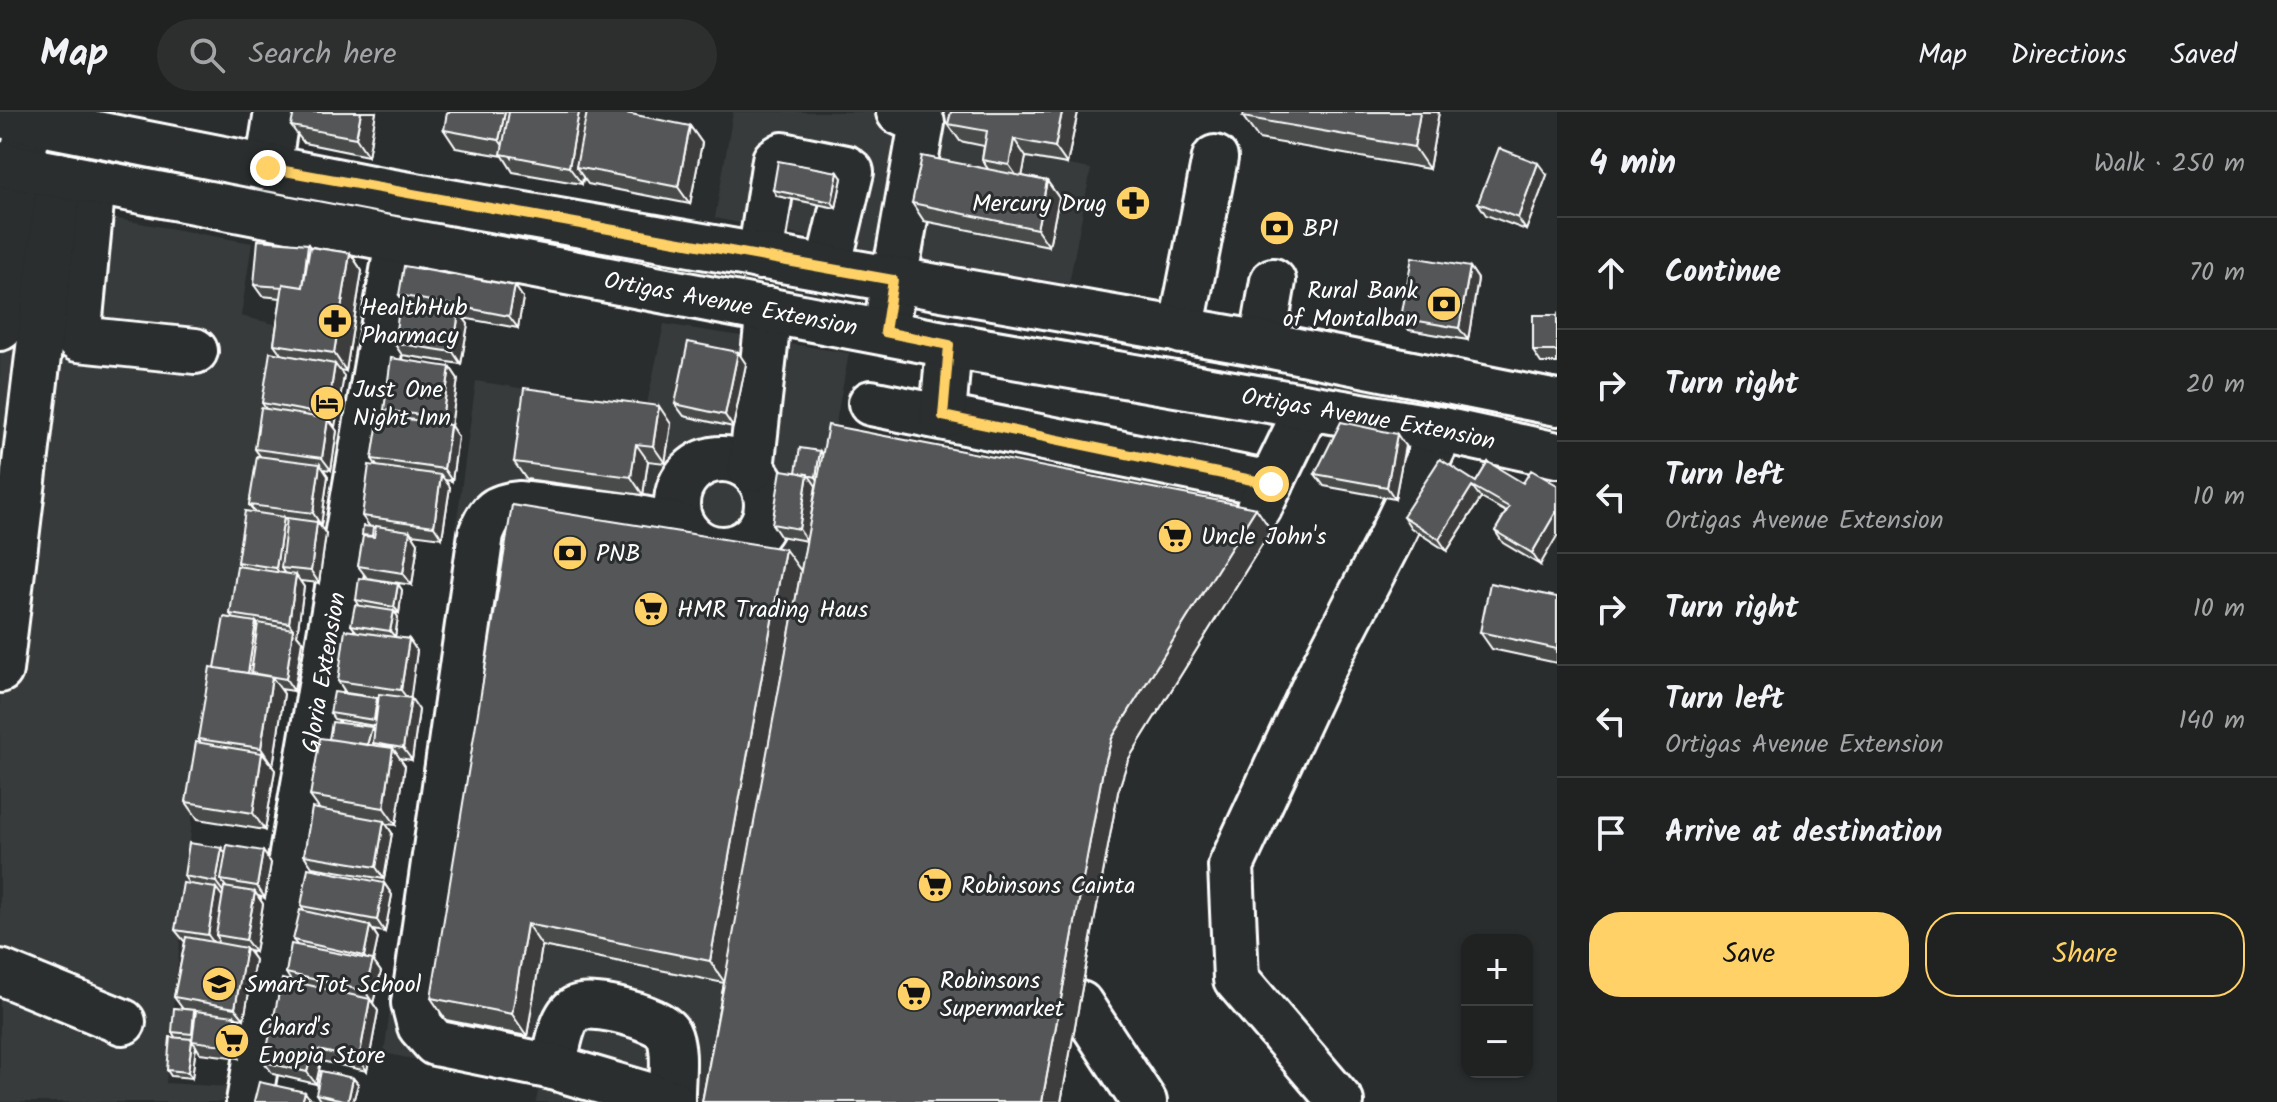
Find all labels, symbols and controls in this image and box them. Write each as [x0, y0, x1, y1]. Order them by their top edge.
search box [157, 19, 717, 91]
text: Map [40, 25, 109, 85]
text: Search here [249, 31, 396, 79]
icon: search [185, 33, 229, 77]
text: Map [1918, 33, 1967, 78]
text: Directions [2011, 33, 2127, 78]
text: Saved [2171, 33, 2237, 78]
text: 4 min [1589, 137, 1676, 191]
text: Walk · 250 m [2094, 143, 2245, 185]
route end [250, 150, 286, 186]
pharmacy icon: Mercury Drug [1114, 184, 1152, 222]
place label: Mercury Drug [972, 185, 1107, 224]
bank icon: BPI [1258, 209, 1296, 247]
place label: BPI [1303, 210, 1339, 249]
text: Continue [1665, 249, 1781, 297]
icon: ahead [1589, 251, 1633, 295]
text: 70 m [2189, 252, 2245, 294]
street label: Ortigas Avenue Extension [600, 262, 861, 348]
place label: Rural Bank of Montalban [1283, 272, 1419, 339]
bank icon: Rural Bank of Montalban [1425, 285, 1463, 323]
place label: HealthHub Pharmacy [361, 289, 468, 356]
pharmacy icon: HealthHub Pharmacy [316, 302, 354, 340]
text: Turn right [1665, 361, 1798, 409]
icon: right [1589, 363, 1633, 407]
text: 20 m [2186, 364, 2245, 406]
place label: Just One Night Inn [353, 371, 451, 438]
street label: Ortigas Avenue Extension [1238, 378, 1499, 462]
hotel icon: Just One Night Inn [308, 384, 346, 422]
text: Turn left [1665, 452, 1784, 500]
route start [1253, 466, 1289, 502]
icon: left [1589, 475, 1633, 519]
text: 10 m [2193, 476, 2245, 518]
text: Ortigas Avenue Extension [1665, 500, 1944, 542]
supermarket icon: Uncle John's [1156, 517, 1194, 555]
place label: Uncle John's [1201, 518, 1327, 557]
bank icon: PNB [551, 534, 589, 572]
place label: PNB [596, 535, 641, 574]
text: Turn right [1665, 585, 1798, 633]
icon: right [1589, 587, 1633, 631]
text: 10 m [2193, 588, 2245, 630]
street label: Gloria Extension [292, 589, 358, 756]
supermarket icon: HMR Trading Haus [632, 590, 670, 628]
place label: HMR Trading Haus [677, 591, 868, 630]
text: Turn left [1665, 676, 1784, 724]
icon: left [1589, 699, 1633, 743]
text: 140 m [2178, 700, 2245, 742]
text: Ortigas Avenue Extension [1665, 724, 1944, 766]
text: Arrive at destination [1665, 809, 1942, 857]
icon: arrive [1589, 811, 1633, 855]
supermarket icon: Robinsons Cainta [916, 866, 954, 904]
place label: Robinsons Cainta [961, 867, 1135, 906]
button: Save [1589, 912, 1909, 997]
button: Share [1925, 912, 2245, 997]
map controls [1461, 934, 1533, 1078]
button: + [1461, 934, 1533, 1006]
place label: Robinsons Supermarket [940, 962, 1065, 1029]
school or university icon: Smart Tot School [200, 965, 238, 1003]
place label: Smart Tot School [245, 966, 422, 1005]
supermarket icon: Robinsons Supermarket [895, 975, 933, 1013]
button: − [1461, 1006, 1533, 1078]
place label: Chard's Enopia Store [258, 1009, 386, 1076]
supermarket icon: Chard's Enopia Store [213, 1022, 251, 1060]

